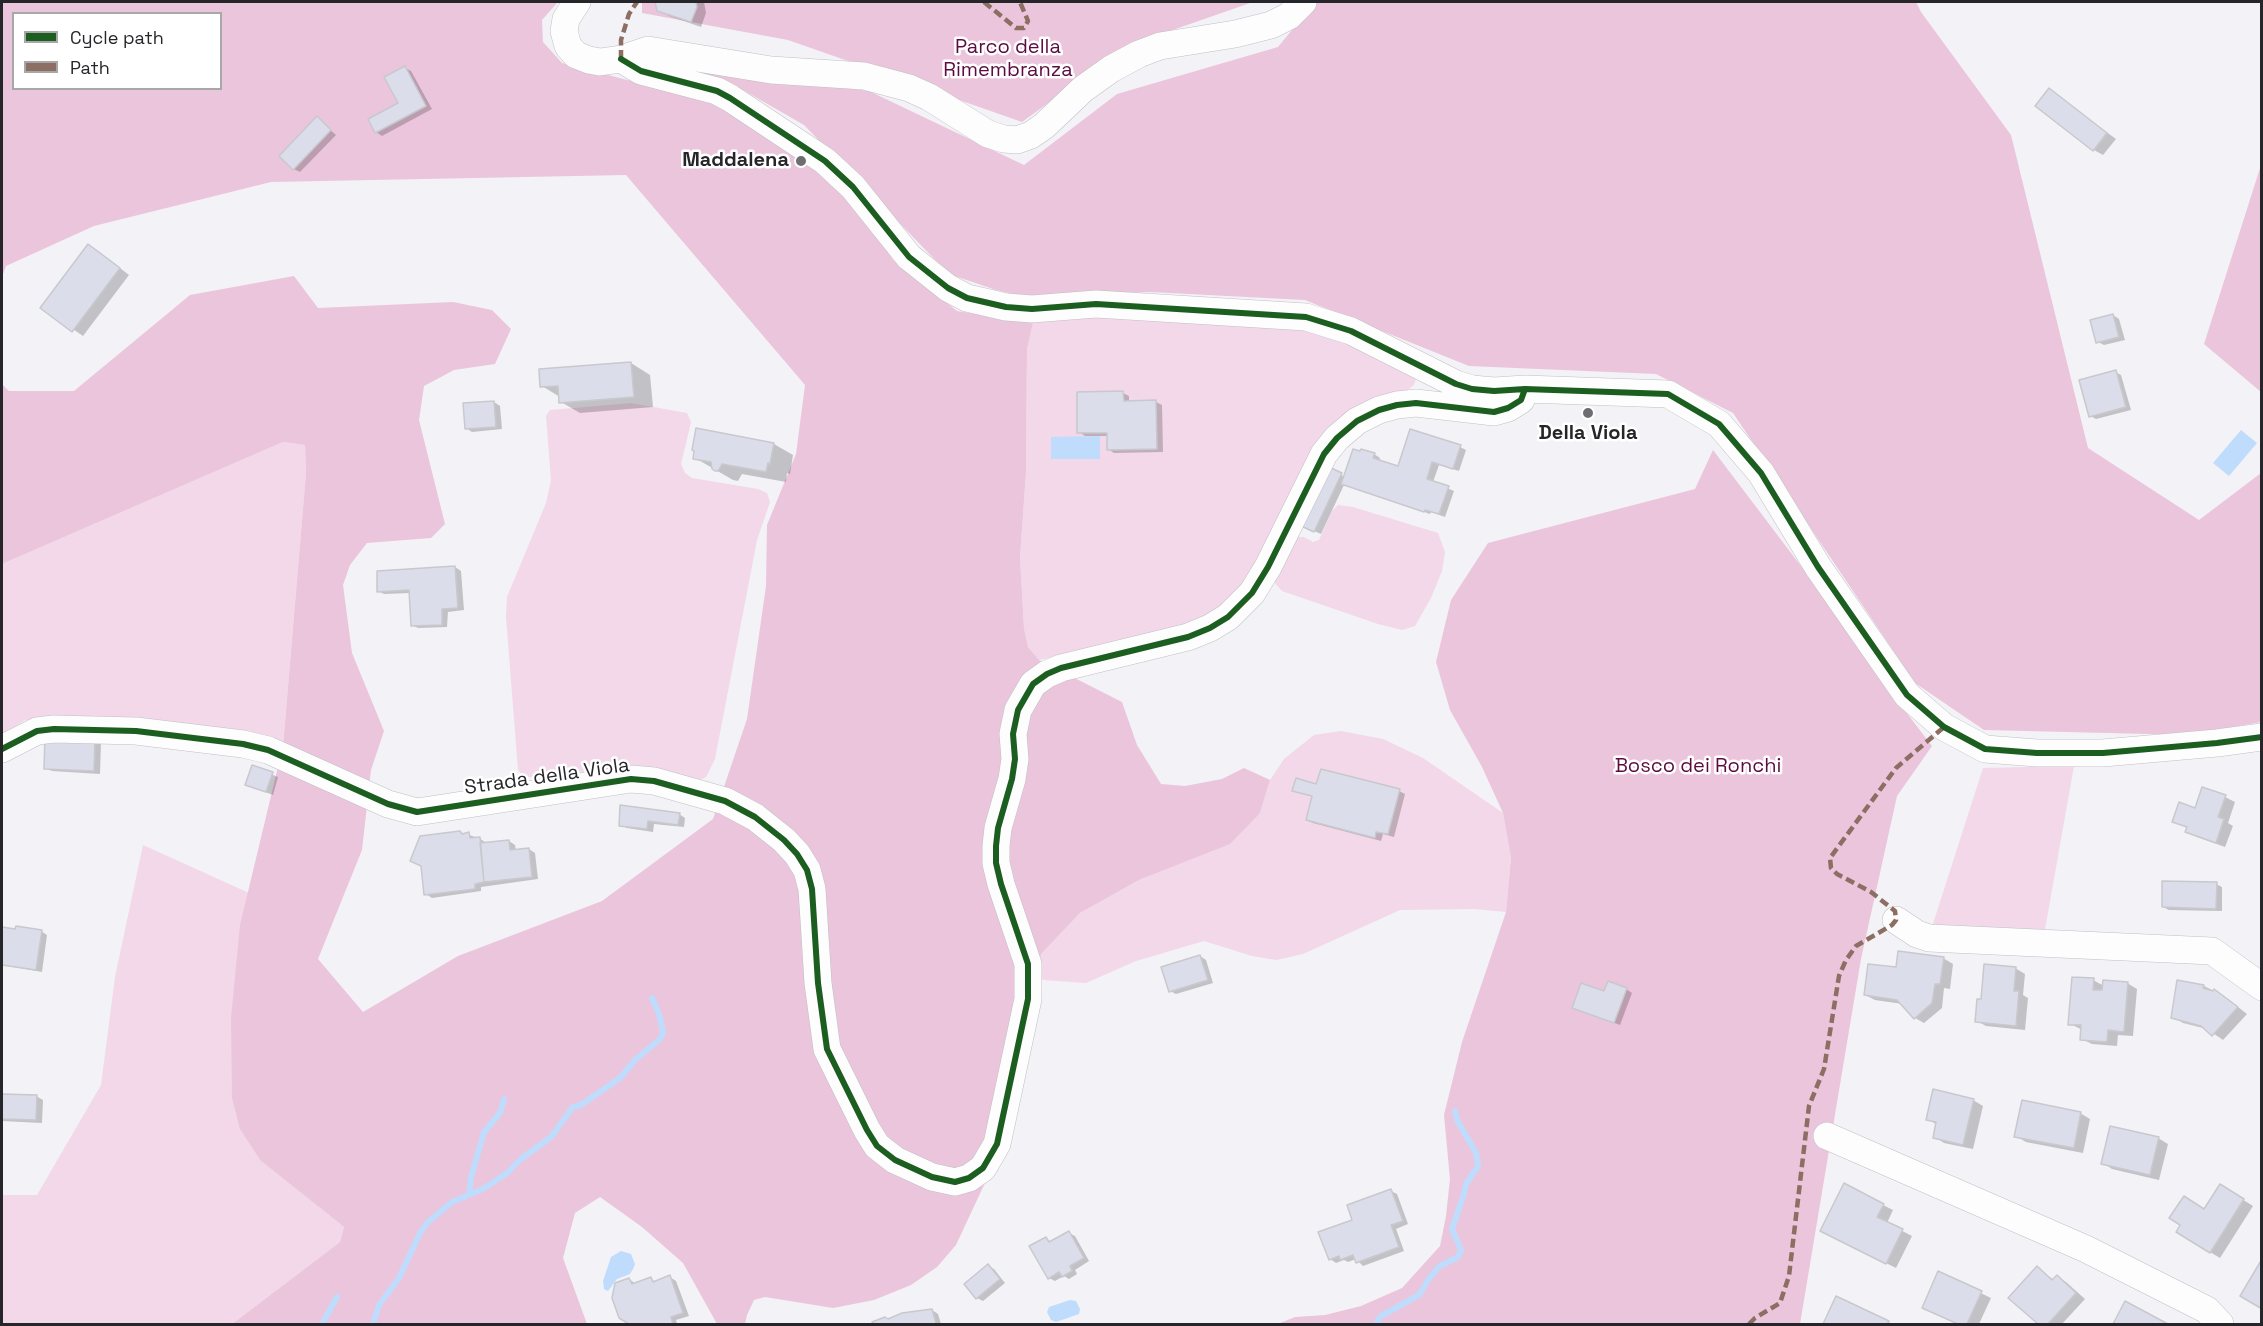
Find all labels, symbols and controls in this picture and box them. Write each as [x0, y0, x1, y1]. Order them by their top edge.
legend [12, 12, 222, 90]
text: Cycle path [70, 26, 164, 49]
park label: Parco della Rimembranza [943, 36, 1073, 83]
text: Path [70, 56, 110, 79]
place label: Maddalena [682, 149, 789, 173]
marker: Maddalena [794, 154, 808, 168]
marker: Della Viola [1581, 406, 1595, 420]
place label: Della Viola [1539, 422, 1637, 446]
street label: Strada della Viola [463, 754, 631, 800]
park label: Bosco dei Ronchi [1615, 755, 1781, 779]

